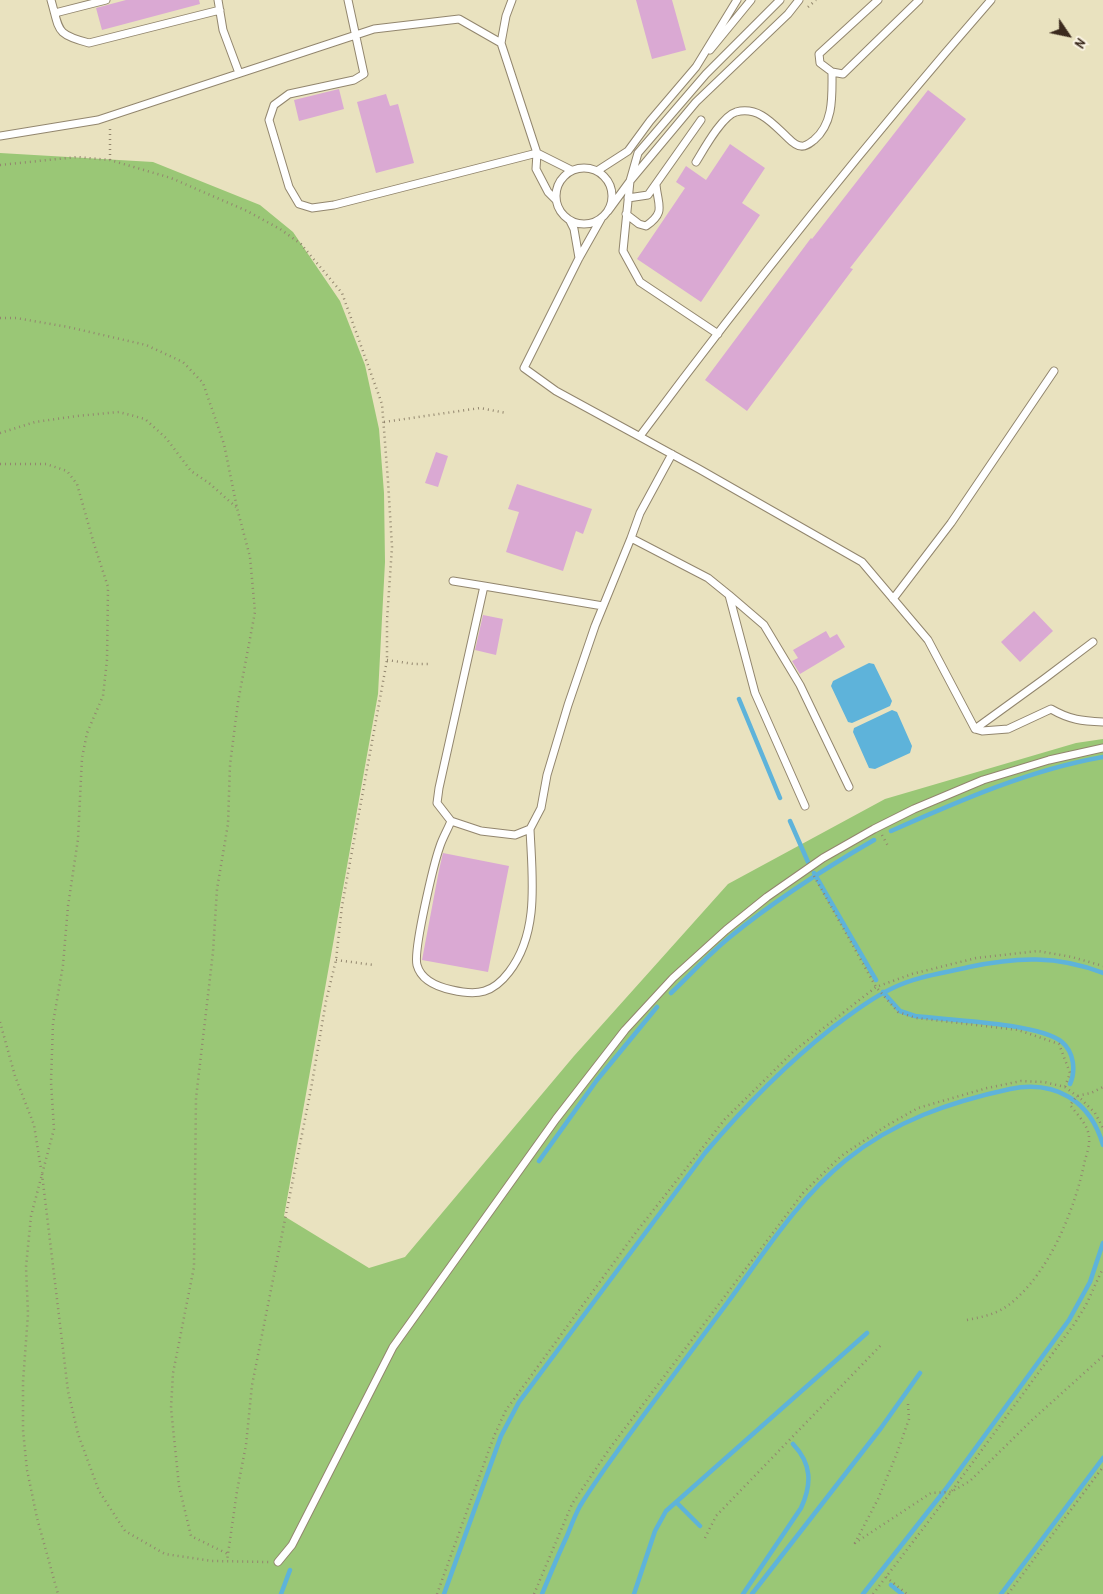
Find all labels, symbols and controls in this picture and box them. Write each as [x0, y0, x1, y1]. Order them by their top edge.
north arrow [1043, 10, 1093, 60]
text: N [1071, 35, 1091, 52]

